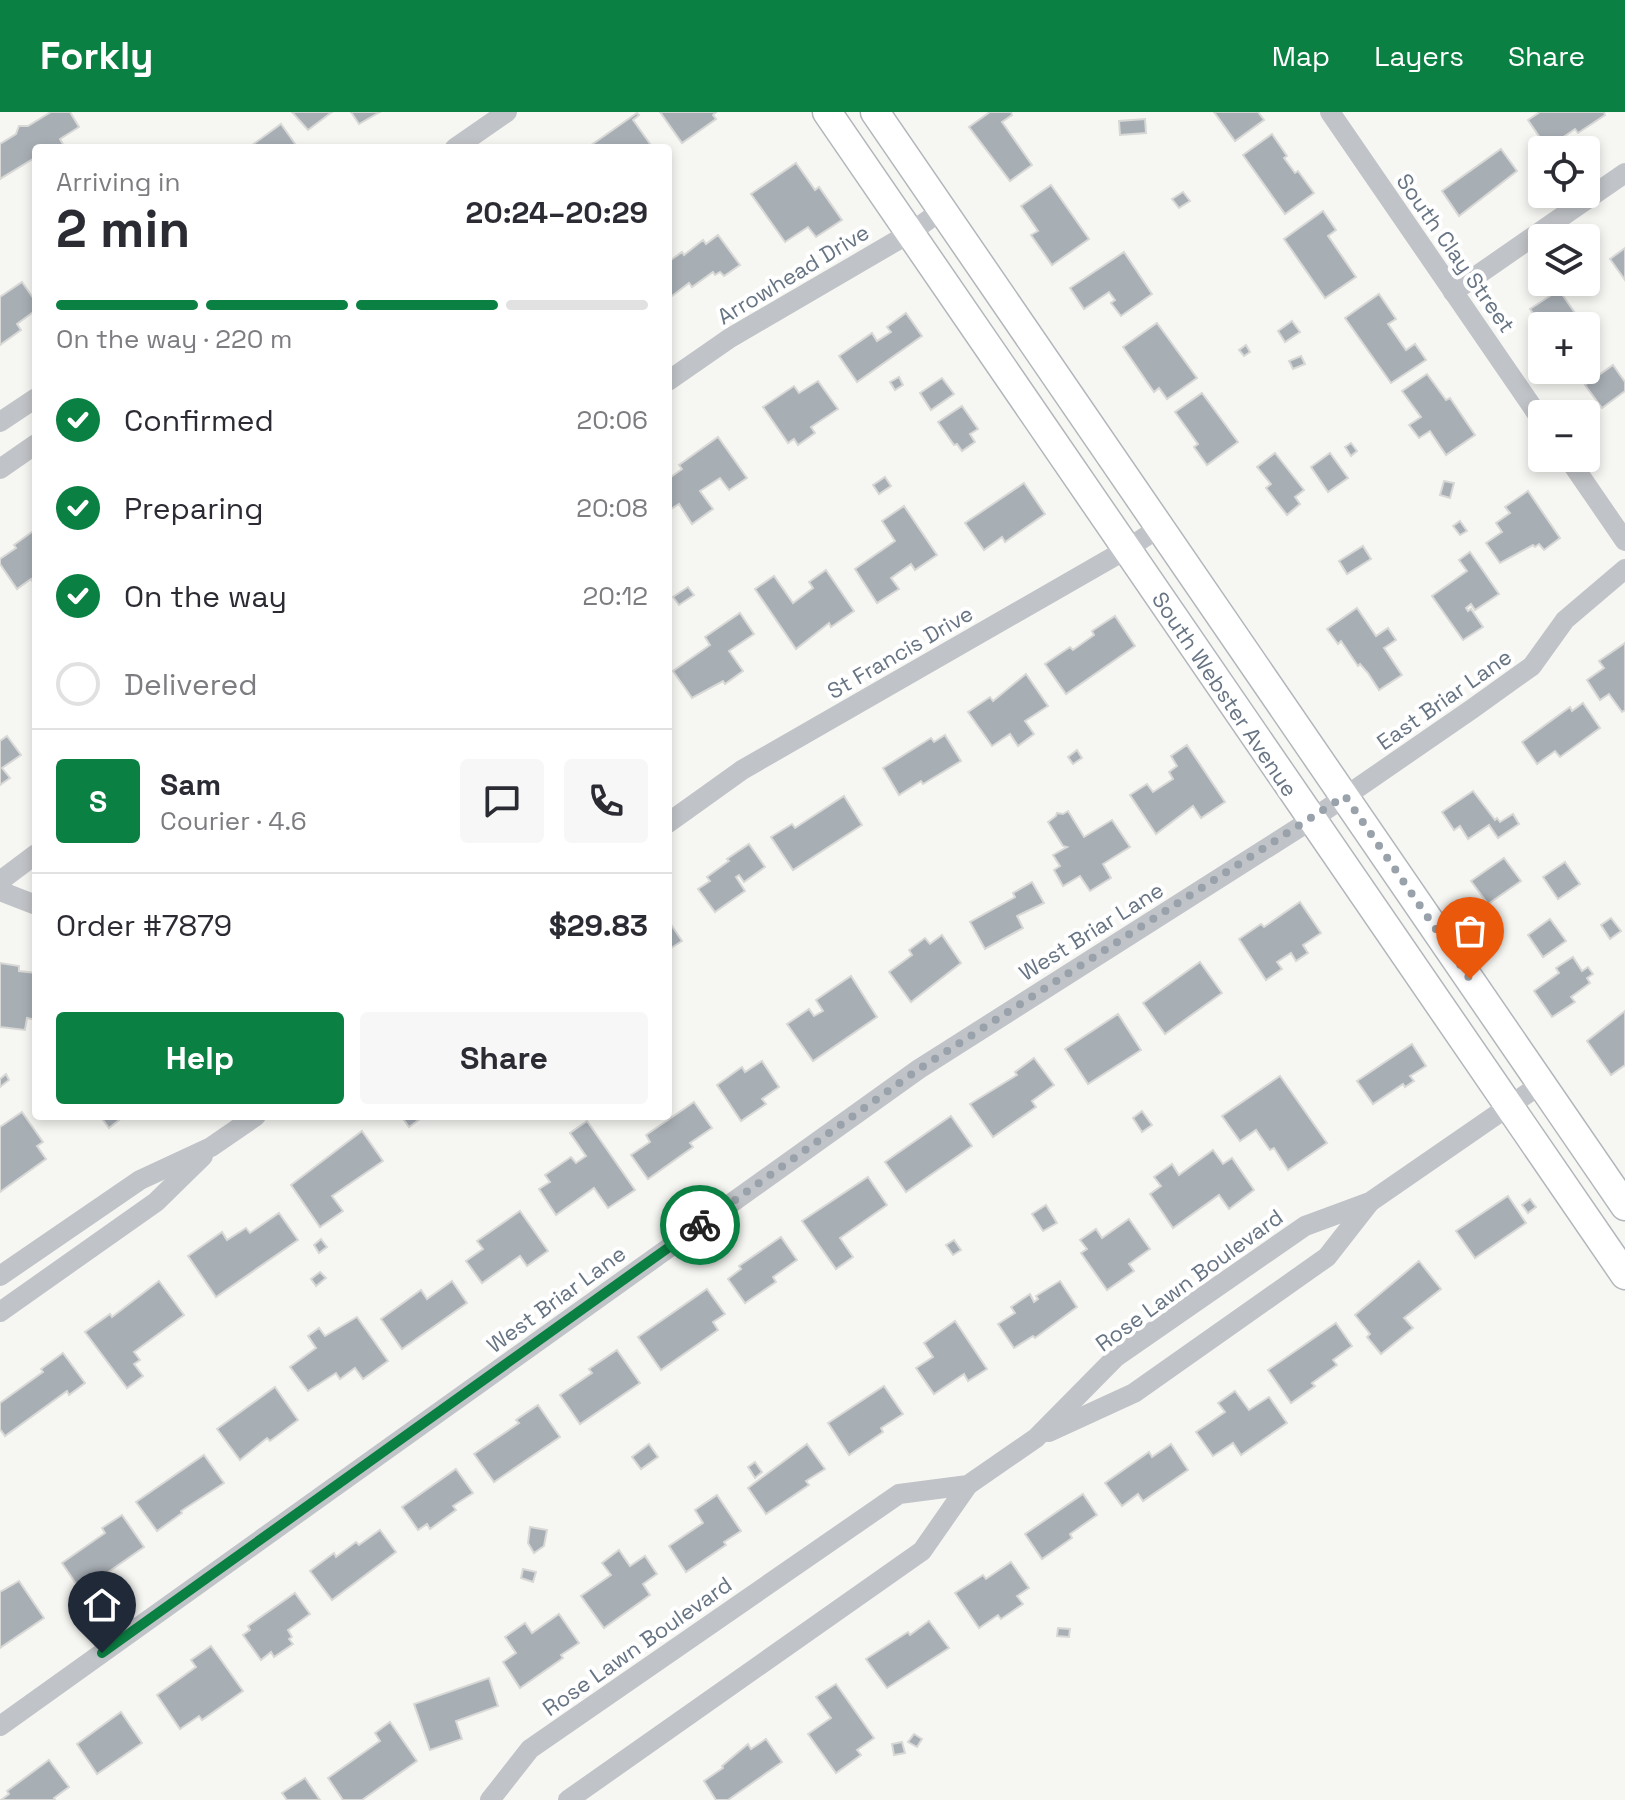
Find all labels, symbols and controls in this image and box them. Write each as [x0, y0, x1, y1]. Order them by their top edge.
text: Forkly [40, 32, 153, 80]
text: Map [1272, 38, 1330, 74]
text: Layers [1374, 38, 1464, 74]
text: Share [1508, 38, 1585, 74]
map controls [1528, 136, 1600, 472]
button: locate [1528, 136, 1600, 208]
text: Arriving in [56, 165, 180, 199]
street label: South Clay Street [1391, 168, 1521, 338]
text: 20:24–20:29 [465, 193, 648, 232]
text: 2 min [56, 196, 190, 262]
street label: Arrowhead Drive [712, 218, 874, 330]
button: layers [1528, 224, 1600, 296]
button: + [1528, 312, 1600, 384]
text: On the way · 220 m [56, 322, 292, 356]
icon: check [56, 398, 100, 442]
button: − [1528, 400, 1600, 472]
text: Confirmed [124, 401, 274, 440]
text: 20:06 [576, 403, 648, 437]
icon: check [56, 486, 100, 530]
text: Preparing [124, 489, 263, 528]
text: 20:08 [576, 491, 648, 525]
icon: check [56, 574, 100, 618]
text: On the way [124, 577, 287, 616]
text: 20:12 [583, 579, 648, 613]
street label: South Webster Avenue [1146, 586, 1304, 802]
street label: St Francis Drive [822, 599, 978, 705]
street label: East Briar Lane [1371, 642, 1517, 756]
text: Delivered [124, 665, 258, 704]
button: chat [460, 759, 544, 843]
button: phone [564, 759, 648, 843]
text: Sam [160, 765, 221, 804]
text: S [89, 782, 107, 821]
text: Courier · 4.6 [160, 804, 307, 838]
street label: West Briar Lane [1014, 875, 1168, 987]
pin [1436, 897, 1504, 979]
text: Order #7879 [56, 906, 232, 945]
text: $29.83 [549, 906, 648, 945]
icon: bag [1448, 909, 1492, 953]
button: Help [56, 1012, 344, 1104]
button: Share [360, 1012, 648, 1104]
courier [660, 1185, 740, 1265]
icon: bike [678, 1203, 722, 1247]
street label: Rose Lawn Boulevard [1090, 1203, 1288, 1357]
street label: West Briar Lane [481, 1239, 631, 1359]
street label: Rose Lawn Boulevard [537, 1570, 737, 1722]
pin [68, 1571, 136, 1653]
icon: home [80, 1583, 124, 1627]

